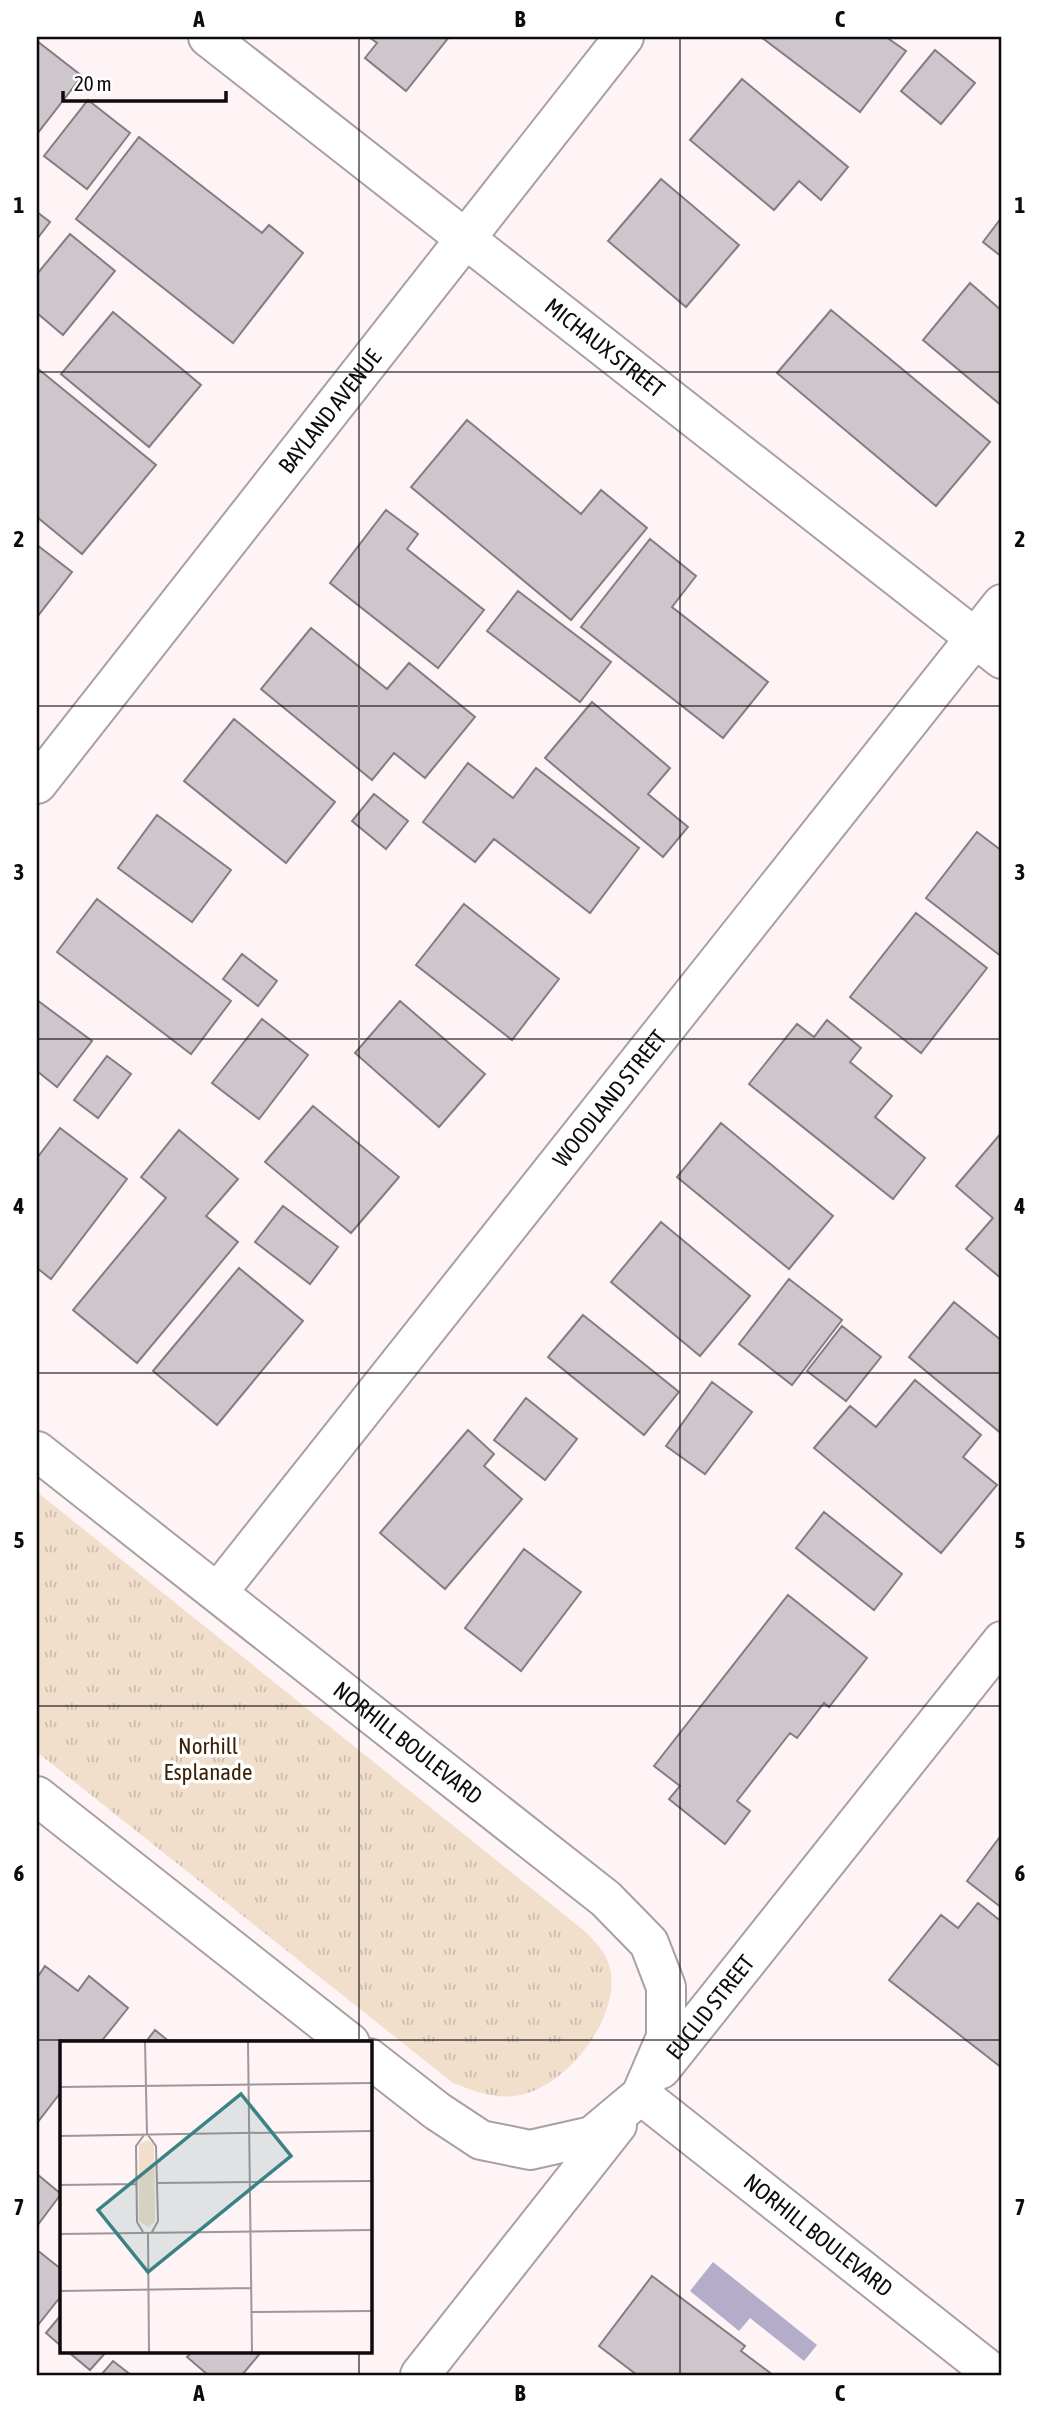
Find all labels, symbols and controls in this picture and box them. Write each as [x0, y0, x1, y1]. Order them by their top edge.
text: A [192, 6, 205, 32]
text: B [515, 6, 526, 32]
text: C [835, 6, 846, 32]
scale bar [63, 60, 226, 104]
text: 20 m [74, 71, 112, 95]
text: 1 [14, 192, 25, 218]
text: 1 [1015, 192, 1026, 218]
street label: MICHAUX STREET [540, 293, 670, 403]
street label: BAYLAND AVENUE [273, 344, 387, 478]
text: 2 [14, 526, 24, 552]
text: 2 [1015, 526, 1025, 552]
text: 3 [14, 859, 24, 885]
text: 3 [1015, 859, 1025, 885]
street label: WOODLAND STREET [548, 1025, 672, 1172]
text: 4 [13, 1193, 25, 1219]
text: 4 [1014, 1193, 1026, 1219]
text: 5 [14, 1527, 25, 1553]
text: 5 [1015, 1527, 1026, 1553]
street label: NORHILL BOULEVARD [328, 1677, 487, 1809]
park label: Norhill Esplanade [164, 1733, 252, 1785]
text: 6 [14, 1860, 25, 1886]
text: 6 [1015, 1860, 1026, 1886]
street label: EUCLID STREET [661, 1950, 760, 2064]
inset map [60, 2041, 371, 2352]
street label: NORHILL BOULEVARD [739, 2169, 898, 2302]
text: 7 [14, 2194, 24, 2220]
text: 7 [1015, 2194, 1025, 2220]
text: A [192, 2380, 205, 2406]
text: B [515, 2380, 526, 2406]
text: C [835, 2380, 846, 2406]

